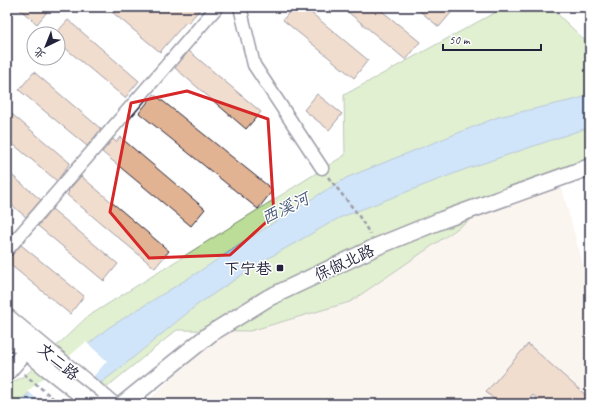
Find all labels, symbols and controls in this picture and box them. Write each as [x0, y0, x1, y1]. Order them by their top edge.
north arrow [26, 26, 66, 66]
scale bar [443, 26, 541, 52]
text: 50 m [449, 32, 471, 48]
text: 北 [30, 44, 48, 62]
water label: 西溪河 [258, 187, 315, 229]
street label: 保俶北路 [311, 240, 378, 285]
place label: 下宁巷 [224, 259, 272, 279]
marker: 下宁巷 [275, 263, 285, 273]
street label: 文二路 [34, 339, 83, 385]

